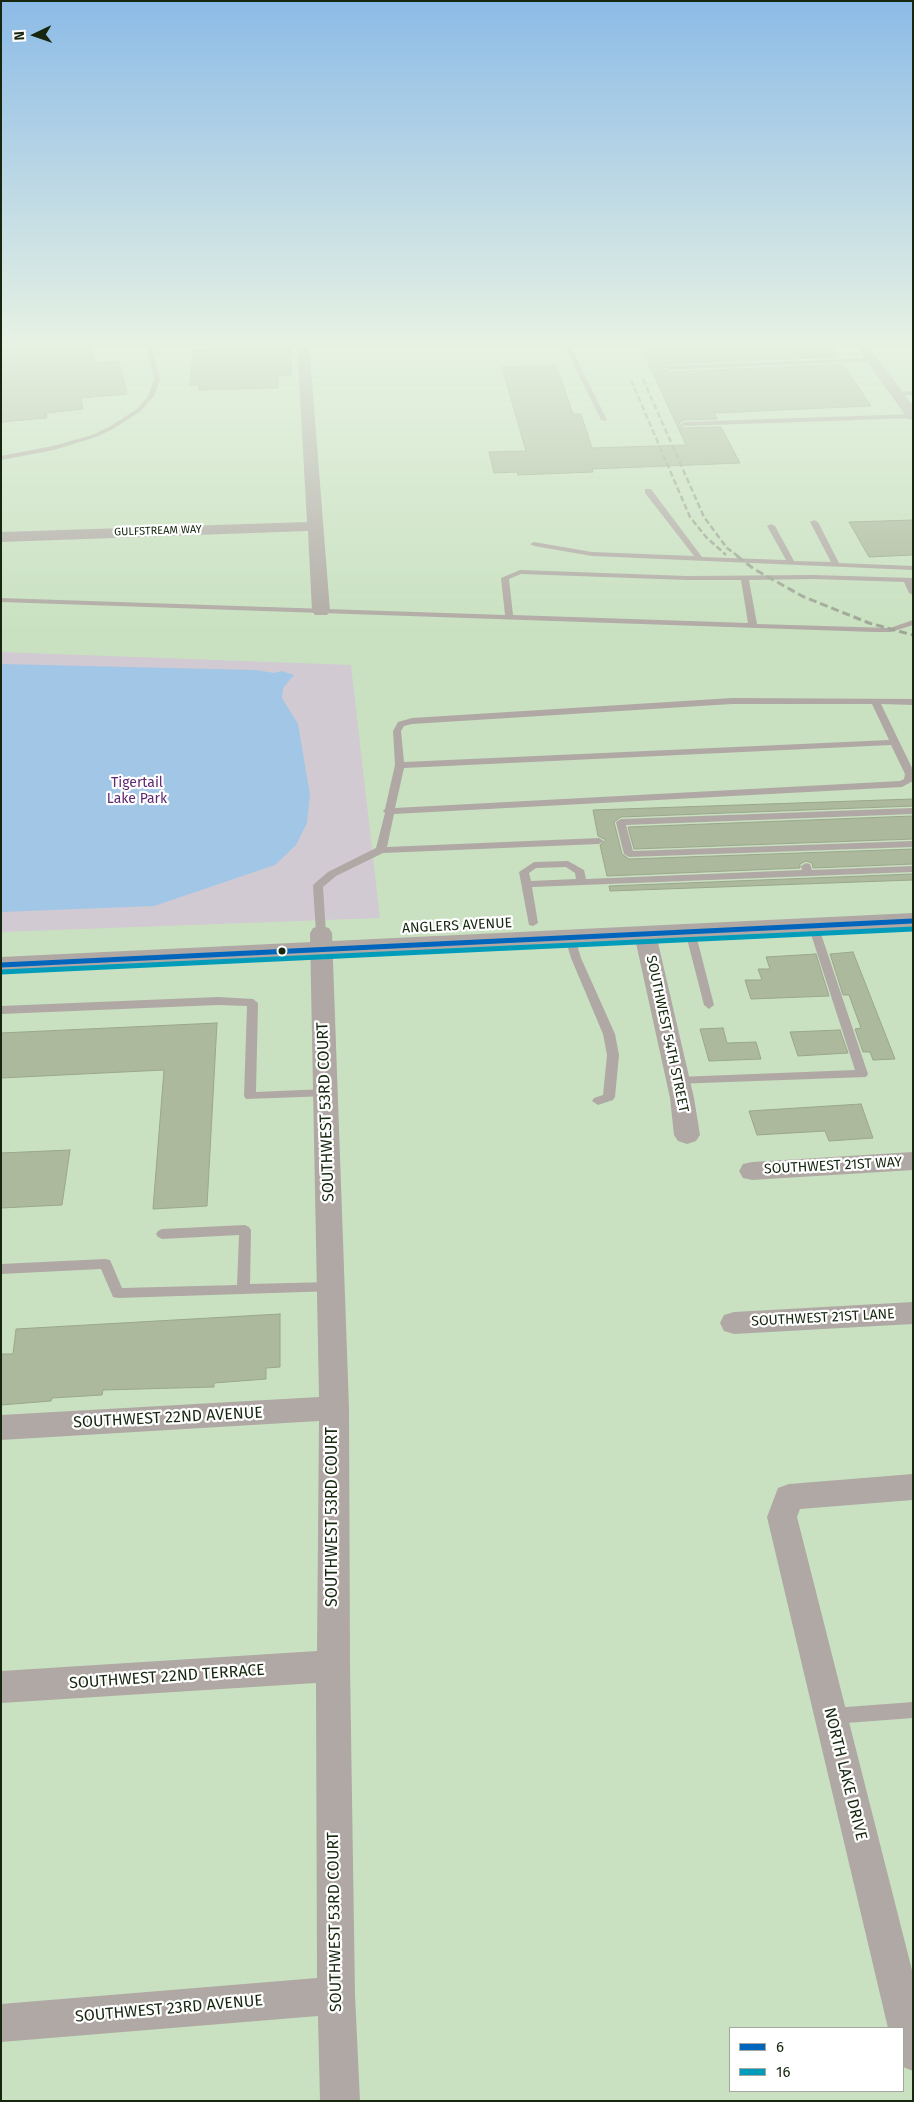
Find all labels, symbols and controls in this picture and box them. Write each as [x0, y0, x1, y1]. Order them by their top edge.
north arrow [10, 10, 60, 60]
text: N [11, 31, 28, 41]
street label: GULFSTREAM WAY [114, 523, 202, 539]
park label: Tigertail Lake Park [107, 775, 167, 808]
street label: ANGLERS AVENUE [402, 915, 512, 937]
unlabelled marker [277, 946, 287, 956]
street label: SOUTHWEST 54TH STREET [642, 954, 692, 1114]
street label: SOUTHWEST 53RD COURT [313, 1022, 339, 1202]
street label: SOUTHWEST 21ST WAY [764, 1154, 902, 1178]
street label: SOUTHWEST 21ST LANE [751, 1306, 895, 1330]
street label: SOUTHWEST 22ND AVENUE [73, 1403, 263, 1433]
street label: SOUTHWEST 53RD COURT [323, 1427, 343, 1607]
street label: SOUTHWEST 22ND TERRACE [69, 1661, 265, 1693]
street label: NORTH LAKE DRIVE [819, 1706, 871, 1842]
street label: SOUTHWEST 53RD COURT [324, 1832, 346, 2012]
street label: SOUTHWEST 23RD AVENUE [74, 1991, 264, 2027]
legend [729, 2027, 904, 2092]
text: 6 [776, 2038, 784, 2056]
text: 16 [776, 2063, 791, 2081]

